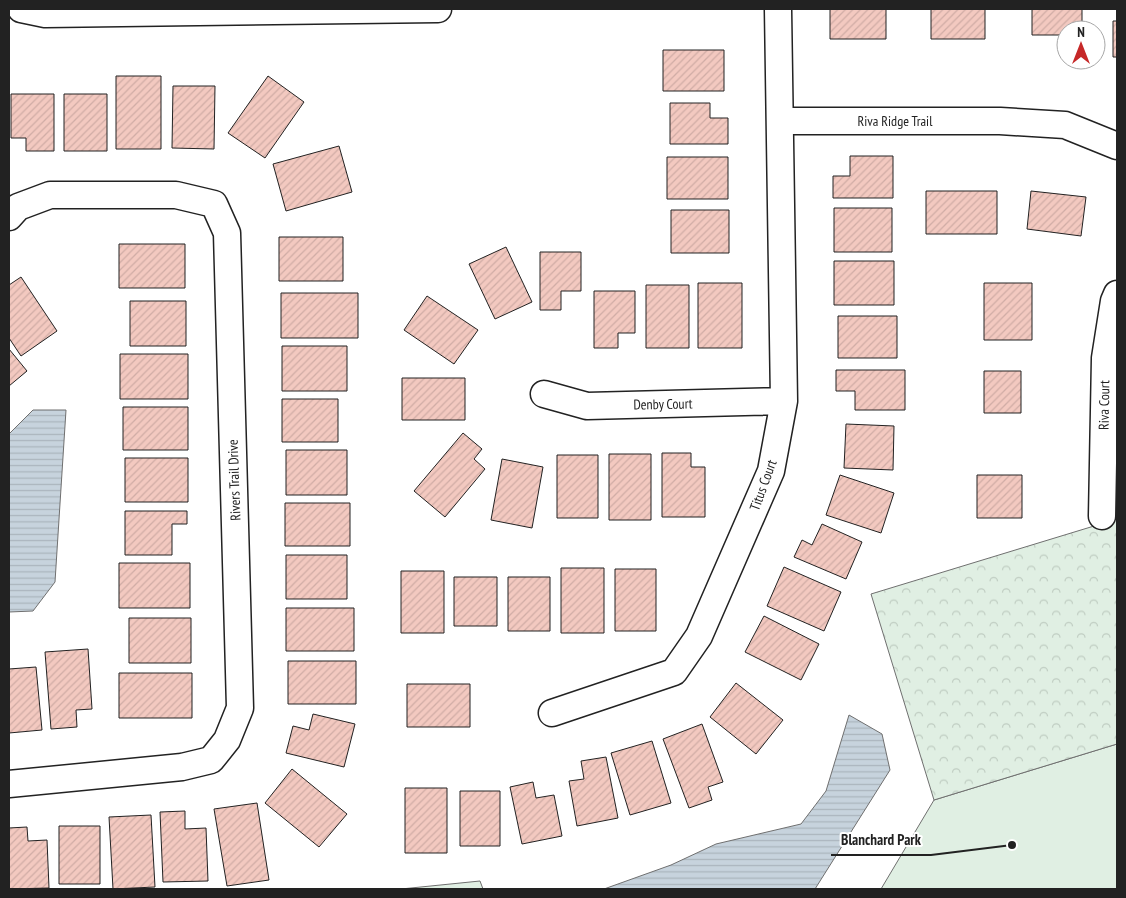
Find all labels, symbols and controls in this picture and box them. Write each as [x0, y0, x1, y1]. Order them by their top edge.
north arrow [1056, 20, 1106, 70]
text: N [1077, 23, 1085, 41]
street label: Riva Ridge Trail [858, 112, 933, 130]
street label: Riva Court [1095, 380, 1113, 430]
street label: Denby Court [633, 394, 693, 414]
street label: Rivers Trail Drive [224, 439, 244, 521]
street label: Titus Court [745, 457, 781, 513]
callout: Blanchard Park [831, 825, 931, 855]
text: Blanchard Park [841, 830, 922, 849]

